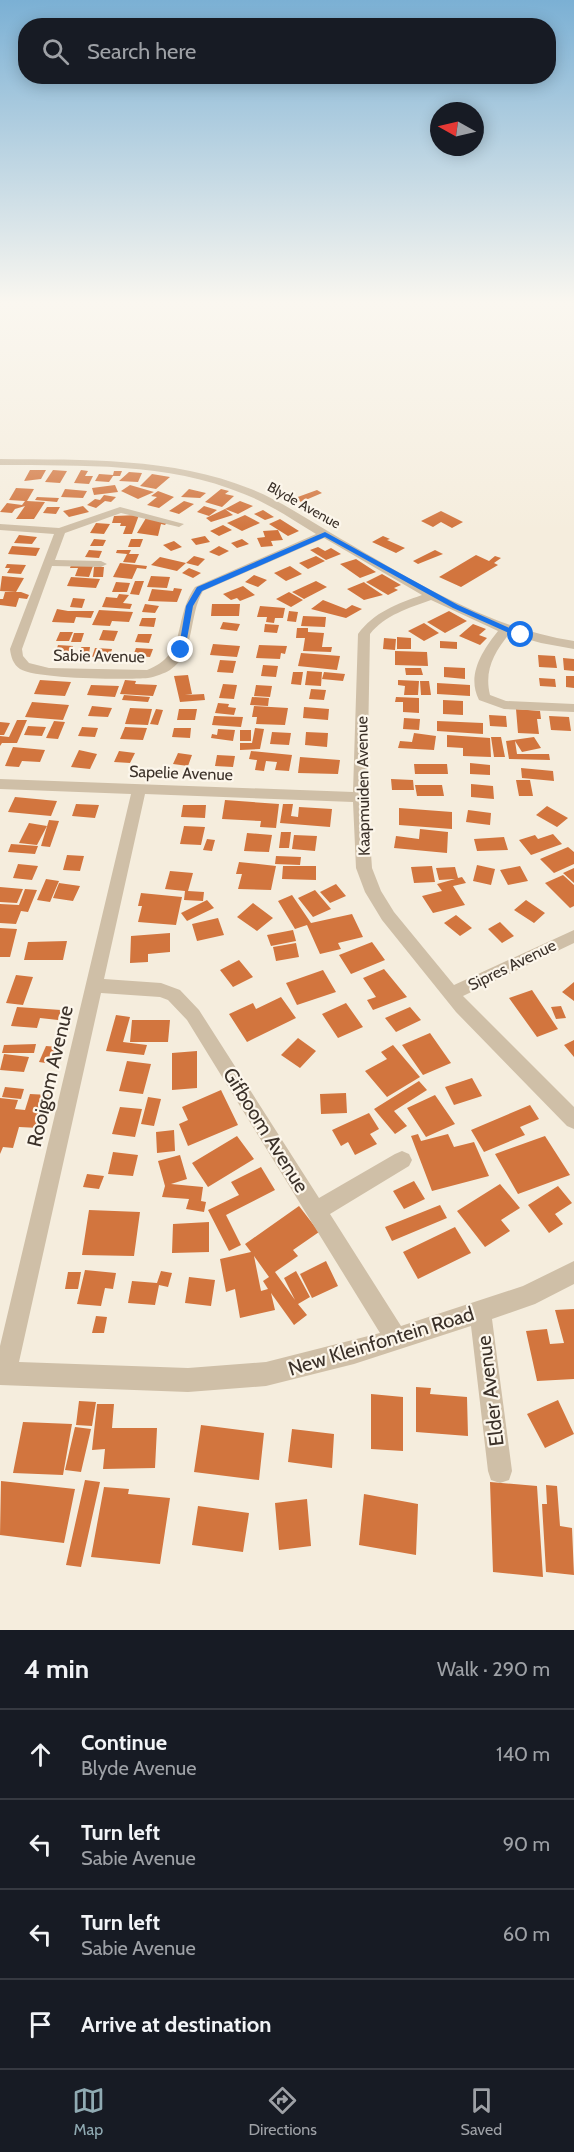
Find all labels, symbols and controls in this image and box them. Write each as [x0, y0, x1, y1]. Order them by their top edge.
search box [18, 18, 556, 84]
icon: search [39, 35, 72, 68]
text: Search here [87, 38, 196, 65]
north arrow [430, 102, 484, 156]
street label: Blyde Avenue [264, 478, 344, 532]
route start [507, 621, 533, 647]
route end [167, 636, 193, 662]
street label: Sabie Avenue [53, 646, 145, 666]
street label: Kaapmuiden Avenue [352, 716, 374, 856]
street label: Sapelie Avenue [129, 762, 233, 784]
street label: Sipres Avenue [465, 936, 559, 994]
street label: Rooigom Avenue [22, 1003, 78, 1149]
street label: Gifboom Avenue [218, 1063, 314, 1197]
street label: New Kleinfontein Road [285, 1301, 477, 1381]
street label: Elder Avenue [471, 1334, 509, 1448]
text: 4 min [24, 1653, 89, 1685]
text: Walk · 290 m [437, 1657, 550, 1681]
text: Continue [81, 1729, 167, 1756]
icon: ahead [24, 1738, 57, 1771]
text: 140 m [496, 1742, 550, 1766]
text: Blyde Avenue [81, 1756, 197, 1780]
text: Turn left [81, 1819, 160, 1846]
icon: left [24, 1828, 57, 1861]
text: 90 m [503, 1832, 550, 1856]
text: Sabie Avenue [81, 1846, 196, 1870]
text: Turn left [81, 1909, 160, 1936]
icon: left [24, 1918, 57, 1951]
text: 60 m [503, 1922, 550, 1946]
text: Sabie Avenue [81, 1936, 196, 1960]
icon: arrive [24, 2008, 57, 2041]
text: Arrive at destination [81, 2011, 271, 2038]
tab: Map [72, 2084, 105, 2139]
tab: Directions [249, 2084, 317, 2139]
tab: Saved [461, 2084, 502, 2139]

